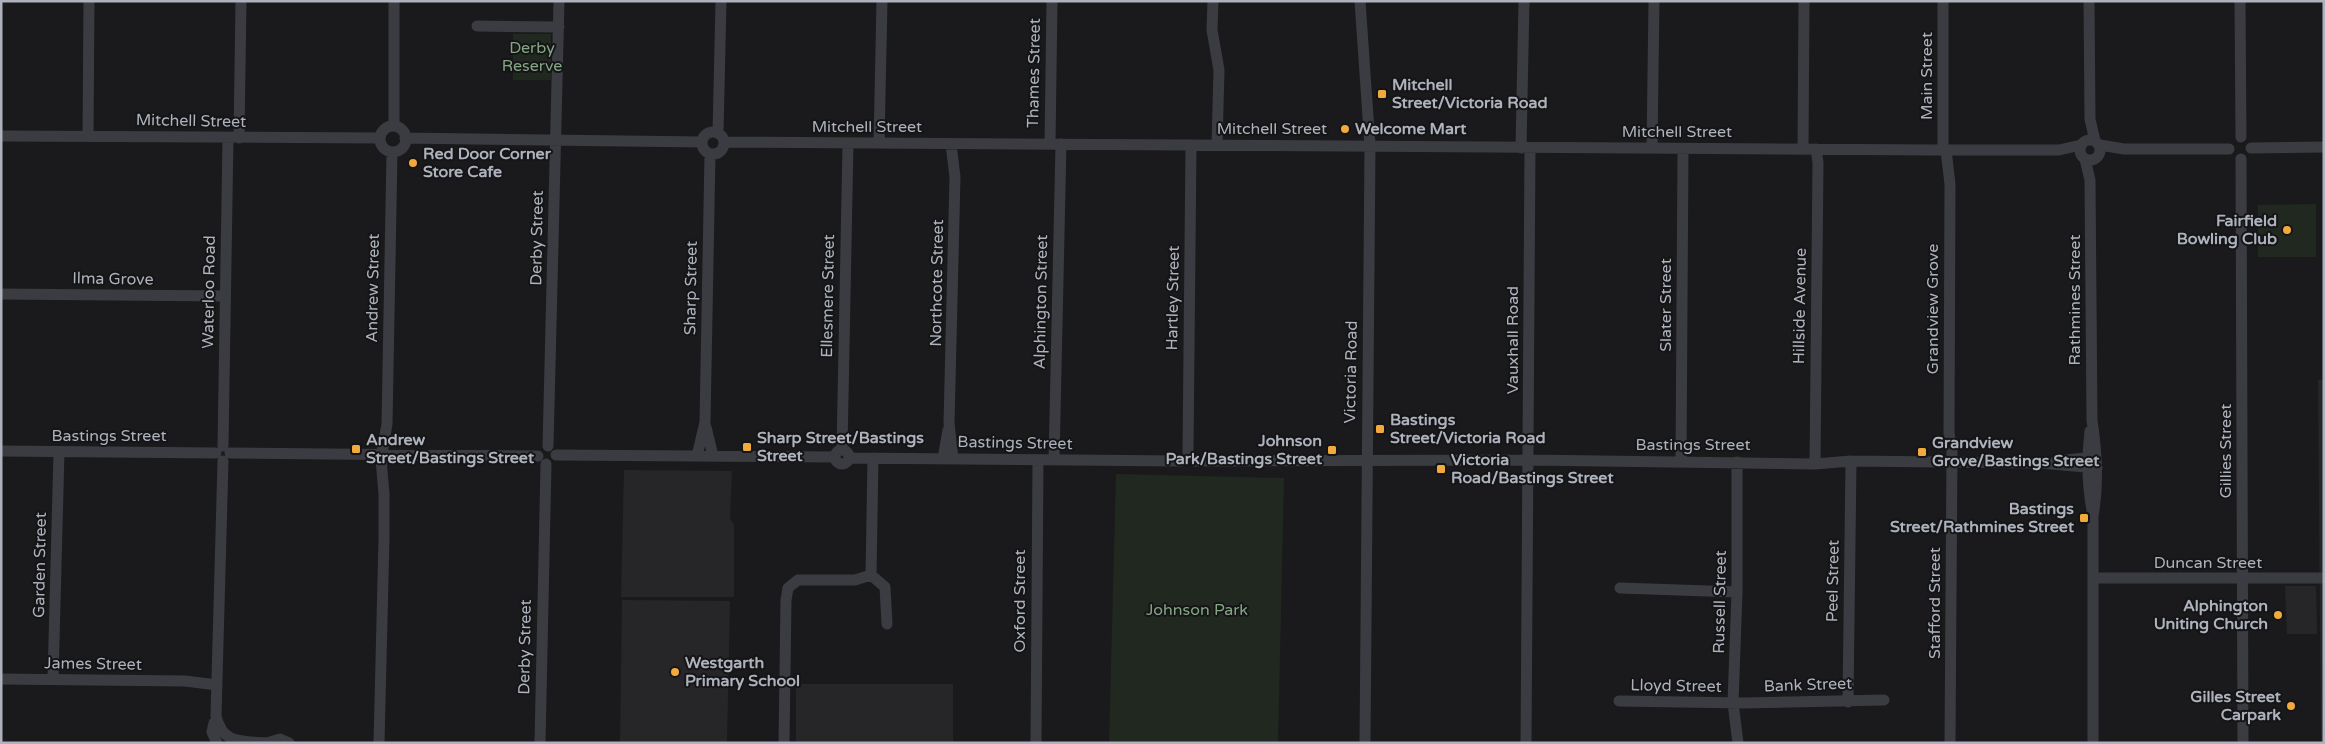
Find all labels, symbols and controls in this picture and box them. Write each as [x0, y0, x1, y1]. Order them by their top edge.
street label: Thames Street [1023, 18, 1045, 128]
street label: Main Street [1917, 32, 1937, 120]
park label: Derby Reserve [502, 38, 562, 76]
place label: Mitchell Street/Victoria Road [1392, 75, 1547, 113]
marker: Mitchell Street/Victoria Road [1376, 88, 1388, 100]
street label: Mitchell Street [136, 110, 246, 132]
street label: Mitchell Street [812, 117, 922, 137]
street label: Mitchell Street [1217, 119, 1327, 139]
place label: Welcome Mart [1355, 119, 1467, 139]
street label: Mitchell Street [1622, 122, 1732, 142]
marker: Welcome Mart [1339, 123, 1351, 135]
place label: Red Door Corner Store Cafe [423, 144, 552, 182]
marker: Red Door Corner Store Cafe [407, 157, 419, 169]
street label: Derby Street [526, 190, 548, 286]
place label: Fairfield Bowling Club [2177, 211, 2277, 249]
street label: Northcote Street [926, 219, 948, 347]
marker: Fairfield Bowling Club [2281, 224, 2293, 236]
street label: Andrew Street [362, 233, 384, 343]
street label: Ellesmere Street [817, 234, 839, 358]
street label: Alphington Street [1030, 234, 1052, 370]
street label: Rathmines Street [2065, 234, 2085, 366]
street label: Waterloo Road [198, 235, 220, 349]
street label: Sharp Street [680, 241, 702, 335]
street label: Grandview Grove [1923, 244, 1943, 374]
street label: Hartley Street [1162, 245, 1184, 351]
street label: Hillside Avenue [1789, 248, 1811, 364]
street label: Slater Street [1656, 258, 1676, 352]
street label: Ilma Grove [72, 268, 154, 290]
street label: Vauxhall Road [1503, 286, 1523, 394]
street label: Victoria Road [1340, 321, 1362, 423]
street label: Gillies Street [2216, 404, 2236, 498]
place label: Bastings Street/Victoria Road [1390, 410, 1545, 448]
marker: Bastings Street/Victoria Road [1374, 423, 1386, 435]
street label: Bastings Street [51, 426, 167, 446]
place label: Sharp Street/Bastings Street [757, 428, 924, 466]
place label: Andrew Street/Bastings Street [366, 430, 535, 468]
place label: Johnson Park/Bastings Street [1166, 431, 1323, 469]
street label: Bastings Street [957, 432, 1073, 454]
place label: Grandview Grove/Bastings Street [1932, 433, 2100, 471]
street label: Bastings Street [1635, 435, 1751, 455]
marker: Sharp Street/Bastings Street [741, 441, 753, 453]
marker: Andrew Street/Bastings Street [350, 443, 362, 455]
marker: Johnson Park/Bastings Street [1326, 444, 1338, 456]
marker: Grandview Grove/Bastings Street [1916, 446, 1928, 458]
place label: Victoria Road/Bastings Street [1451, 450, 1614, 488]
marker: Victoria Road/Bastings Street [1435, 463, 1447, 475]
place label: Bastings Street/Rathmines Street [1890, 499, 2075, 537]
street label: Garden Street [29, 512, 51, 618]
marker: Bastings Street/Rathmines Street [2078, 512, 2090, 524]
street label: Peel Street [1822, 540, 1844, 622]
street label: Stafford Street [1925, 547, 1945, 659]
street label: Oxford Street [1010, 549, 1030, 653]
street label: Russell Street [1709, 550, 1731, 654]
street label: Duncan Street [2154, 553, 2262, 573]
place label: Alphington Uniting Church [2154, 596, 2268, 634]
street label: Derby Street [514, 599, 536, 695]
park label: Johnson Park [1146, 600, 1248, 620]
marker: Alphington Uniting Church [2272, 609, 2284, 621]
street label: James Street [44, 653, 142, 675]
place label: Westgarth Primary School [685, 653, 800, 691]
marker: Westgarth Primary School [669, 666, 681, 678]
street label: Bank Street [1763, 673, 1853, 697]
street label: Lloyd Street [1630, 675, 1722, 697]
place label: Gilles Street Carpark [2190, 687, 2282, 725]
marker: Gilles Street Carpark [2285, 700, 2297, 712]

